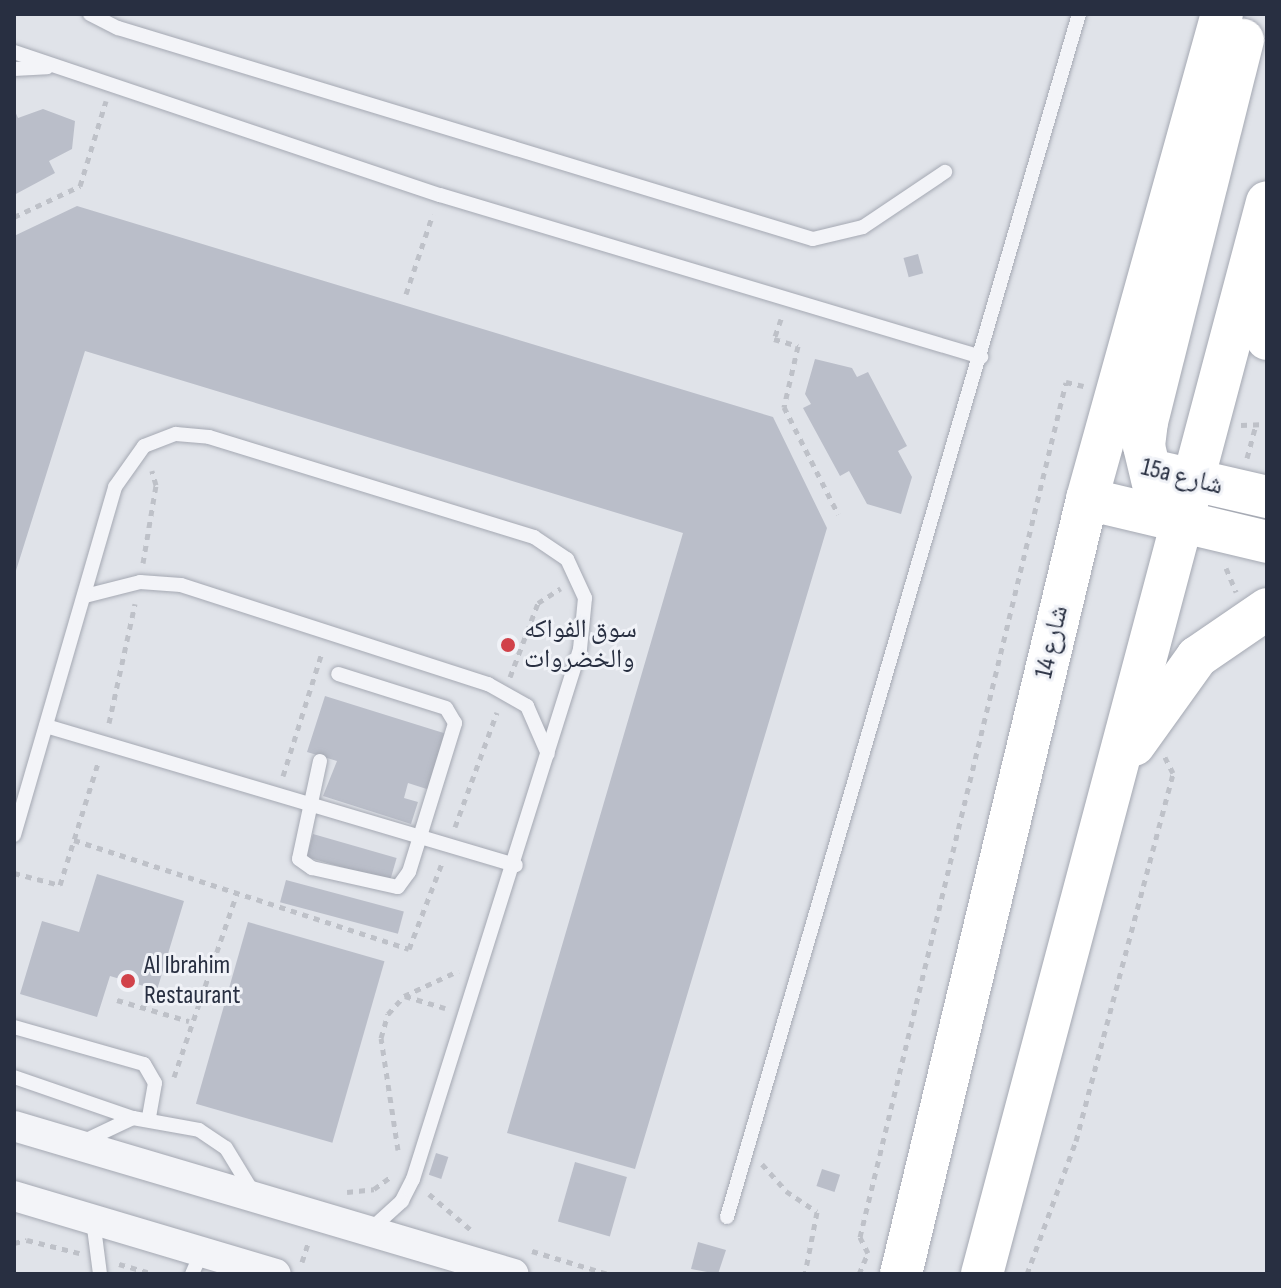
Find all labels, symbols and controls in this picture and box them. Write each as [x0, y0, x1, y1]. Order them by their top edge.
street label: 15a شارع [1138, 452, 1226, 502]
street label: شارع 14 [1029, 603, 1075, 681]
place label: سوق الفواكه والخضروات [524, 614, 637, 676]
marker: سوق الفواكه والخضروات [499, 636, 517, 654]
place label: Al Ibrahim Restaurant [144, 950, 240, 1012]
marker: Al Ibrahim Restaurant [119, 972, 137, 990]

